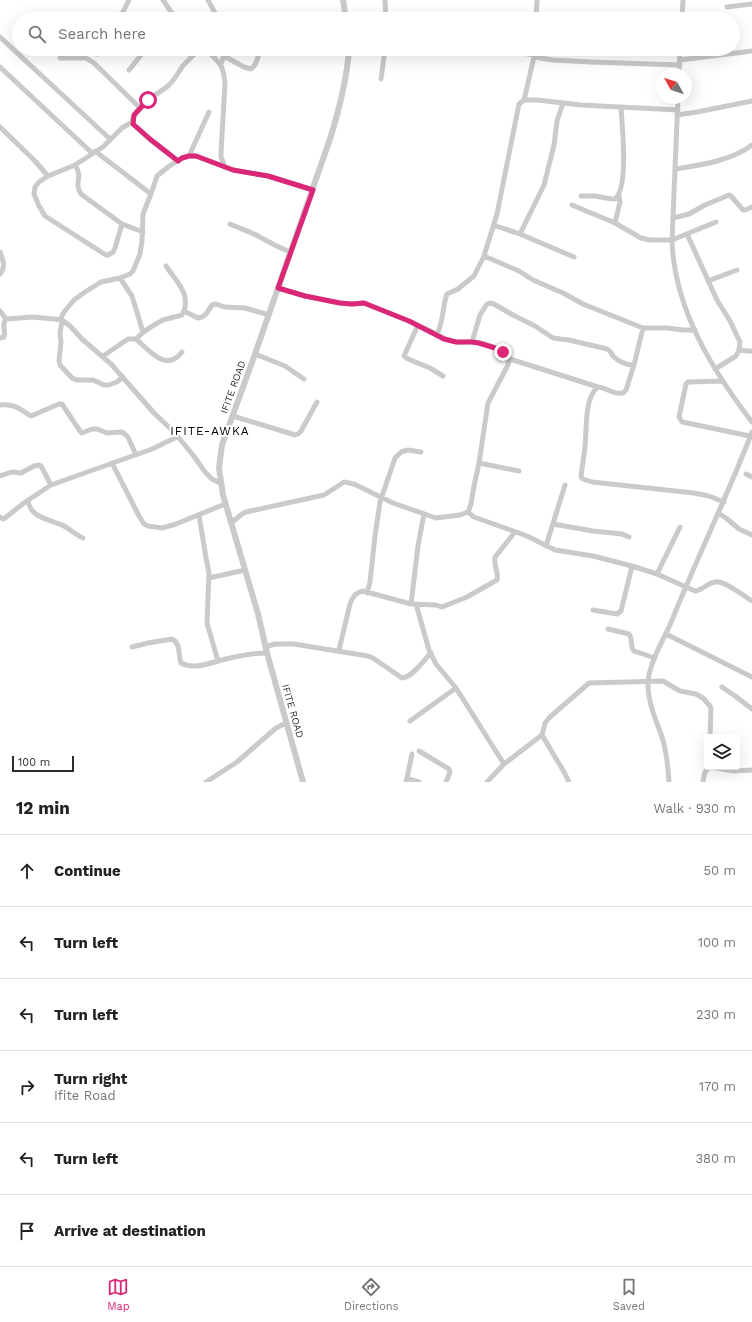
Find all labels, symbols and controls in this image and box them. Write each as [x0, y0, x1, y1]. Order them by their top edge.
search box [12, 12, 740, 56]
icon: search [26, 23, 48, 45]
text: Search here [58, 25, 146, 43]
north arrow [656, 68, 692, 104]
route start [139, 91, 157, 109]
route end [494, 343, 512, 361]
street label: IFITE ROAD [218, 359, 248, 415]
district label: IFITE-AWKA [170, 424, 250, 438]
street label: IFITE ROAD [280, 683, 306, 739]
map controls [704, 734, 740, 770]
button: layers [704, 734, 740, 770]
scale bar [12, 754, 74, 773]
text: 100 m [18, 756, 50, 769]
text: 12 min [16, 798, 70, 818]
text: Walk · 930 m [654, 801, 736, 816]
icon: ahead [16, 860, 38, 882]
text: Continue [54, 862, 121, 880]
text: 50 m [704, 863, 736, 878]
icon: left [16, 932, 38, 954]
text: Turn left [54, 934, 118, 952]
text: 100 m [698, 935, 736, 950]
icon: left [16, 1004, 38, 1026]
text: Turn left [54, 1006, 118, 1024]
text: 230 m [696, 1007, 736, 1022]
text: Turn right [54, 1070, 127, 1088]
icon: right [16, 1076, 38, 1098]
text: 170 m [699, 1079, 736, 1094]
text: Ifite Road [54, 1088, 116, 1103]
icon: left [16, 1148, 38, 1170]
text: Turn left [54, 1150, 118, 1168]
text: 380 m [696, 1151, 736, 1166]
icon: arrive [16, 1220, 38, 1242]
text: Arrive at destination [54, 1222, 206, 1240]
tab: Map [107, 1276, 130, 1313]
tab: Directions [344, 1276, 398, 1313]
tab: Saved [613, 1276, 645, 1313]

